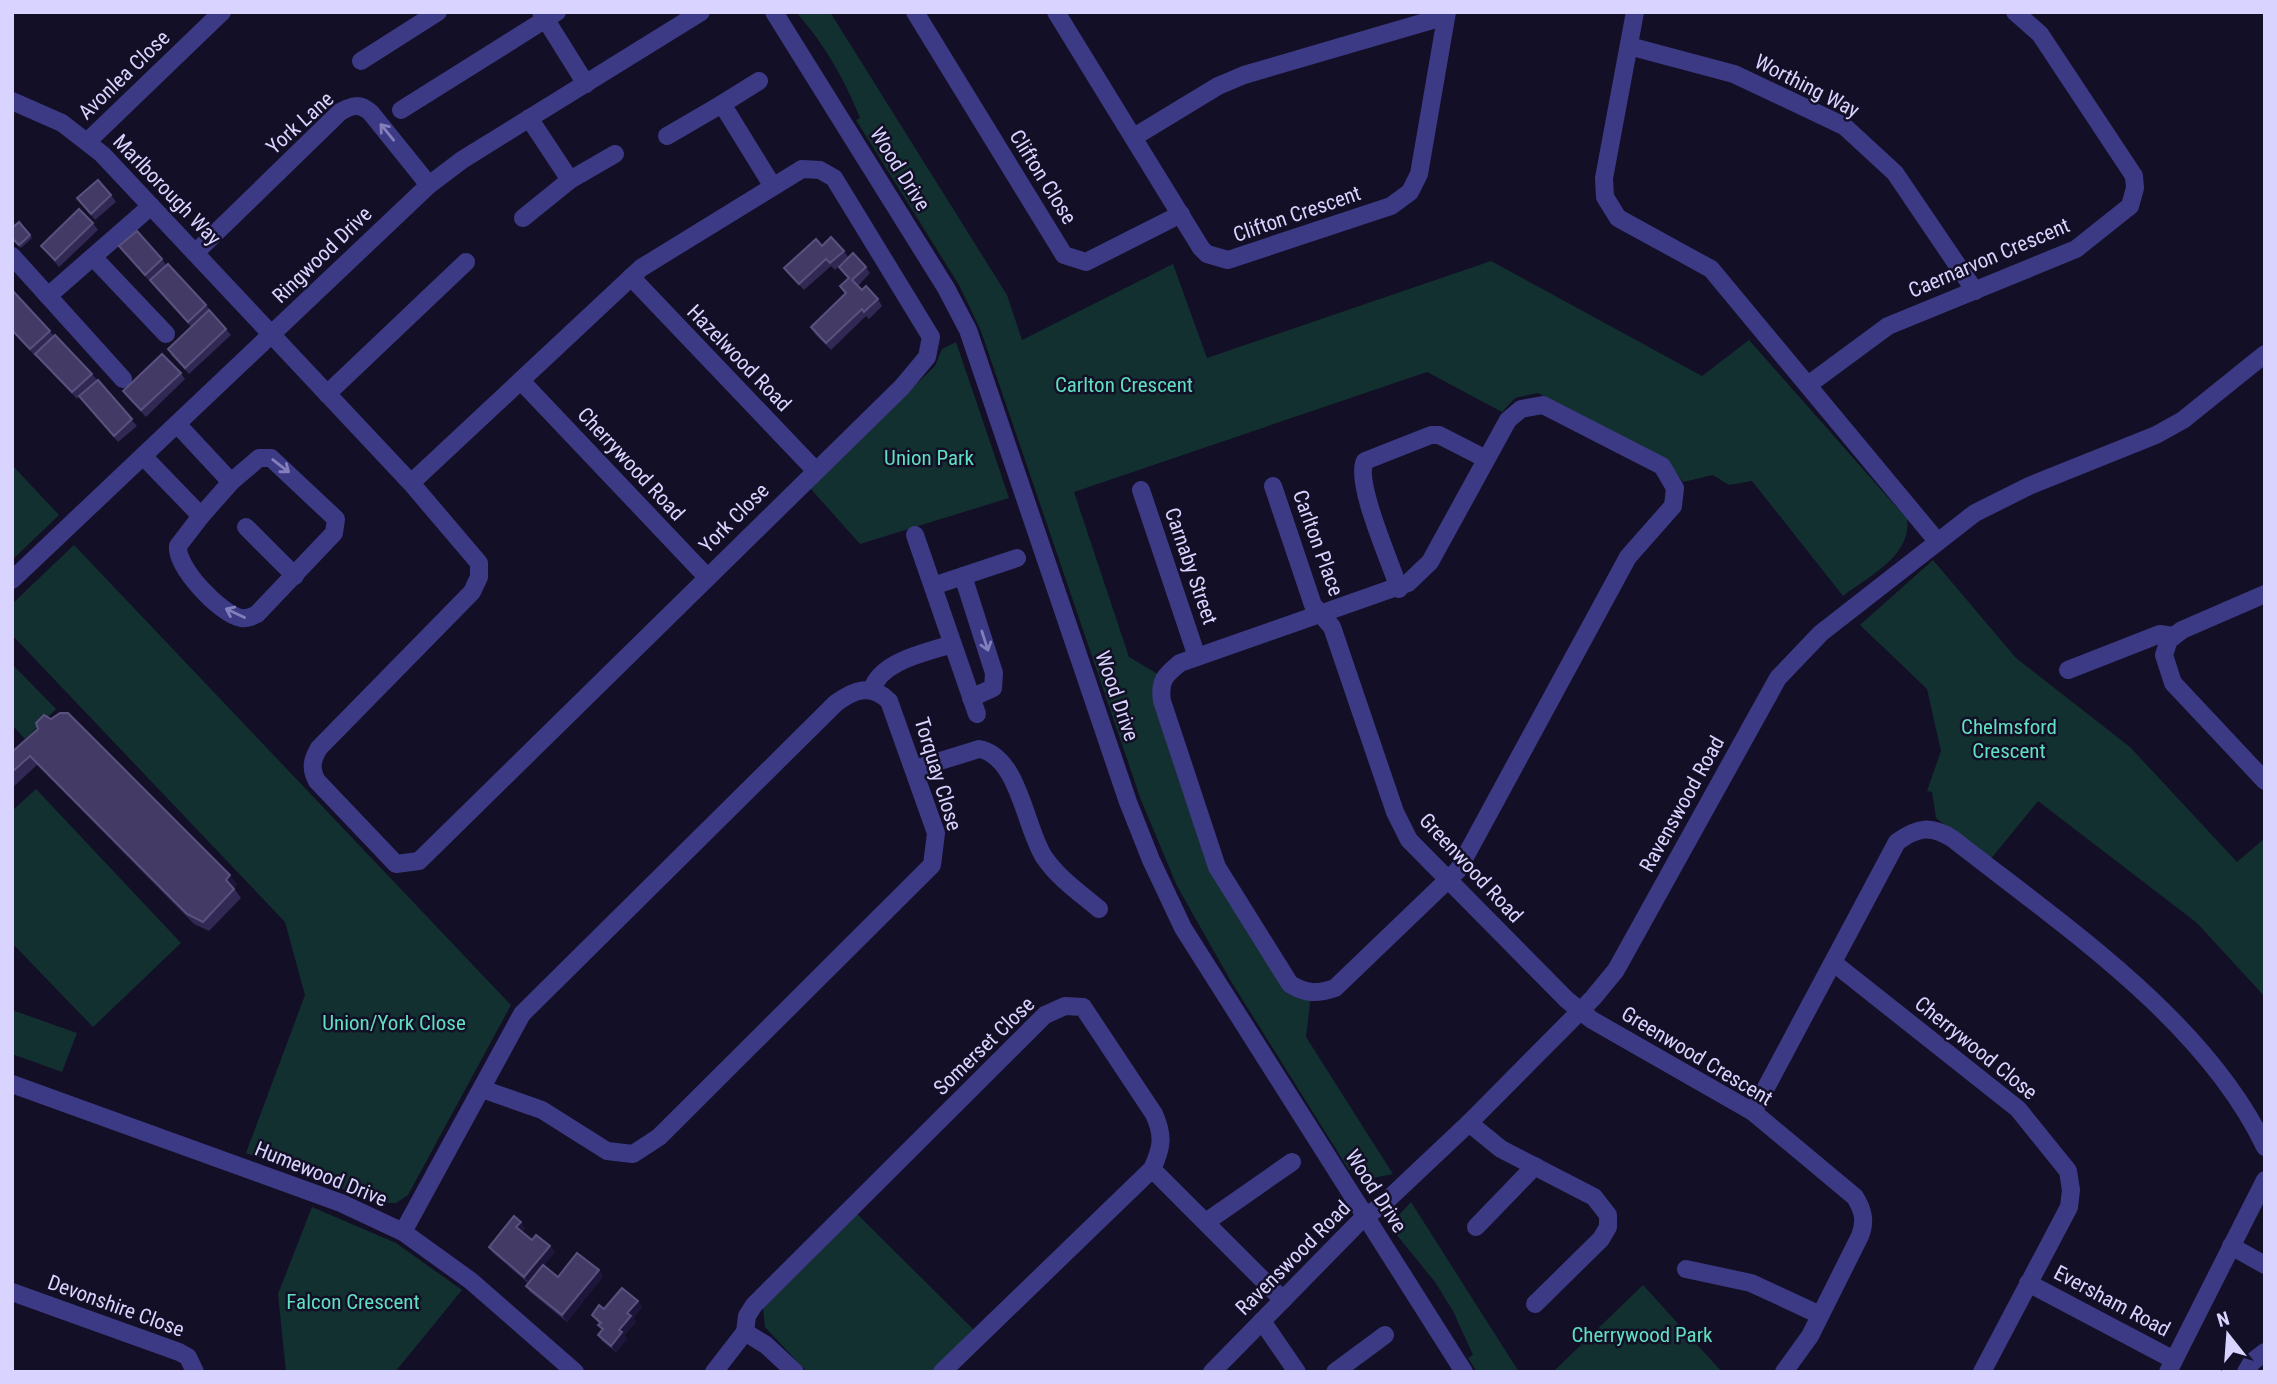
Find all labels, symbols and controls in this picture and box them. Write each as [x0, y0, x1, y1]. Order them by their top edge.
street label: Avonlea Close [73, 25, 175, 124]
street label: Worthing Way [1751, 49, 1863, 123]
street label: York Lane [262, 87, 338, 159]
one-way arrow [379, 123, 394, 141]
street label: Wood Drive [865, 123, 935, 215]
street label: Clifton Close [1005, 126, 1081, 229]
street label: Marlborough Way [108, 130, 226, 251]
street label: Clifton Crescent [1230, 181, 1364, 247]
street label: Ringwood Drive [267, 202, 377, 308]
street label: Caernarvon Crescent [1905, 213, 2073, 303]
street label: Hazelwood Road [682, 300, 796, 416]
park label: Carlton Crescent [1055, 373, 1193, 397]
street label: Cherrywood Road [573, 403, 689, 525]
park label: Union Park [884, 446, 974, 470]
one-way arrow [272, 459, 290, 474]
street label: York Close [694, 478, 774, 558]
street label: Carlton Place [1288, 487, 1348, 599]
street label: Carnaby Street [1160, 505, 1222, 627]
one-way arrow [225, 606, 246, 619]
one-way arrow [979, 629, 992, 651]
street label: Wood Drive [1090, 648, 1144, 744]
street label: Torquay Close [909, 714, 967, 834]
park label: Chelmsford Crescent [1961, 715, 2057, 763]
street label: Ravenswood Road [1635, 732, 1729, 876]
street label: Greenwood Road [1414, 808, 1528, 928]
street label: Cherrywood Close [1910, 991, 2042, 1105]
street label: Somerset Close [929, 992, 1039, 1100]
street label: Greenwood Crescent [1617, 1001, 1777, 1111]
park label: Union/York Close [322, 1011, 466, 1035]
street label: Humewood Drive [251, 1137, 391, 1212]
street label: Wood Drive [1340, 1145, 1412, 1237]
street label: Ravenswood Road [1231, 1196, 1355, 1320]
street label: Eversham Road [2050, 1260, 2174, 1342]
street label: Devonshire Close [45, 1270, 188, 1342]
park label: Falcon Crescent [286, 1290, 420, 1314]
north arrow [2193, 1300, 2263, 1370]
text: N [2214, 1307, 2232, 1332]
park label: Cherrywood Park [1571, 1323, 1713, 1347]

